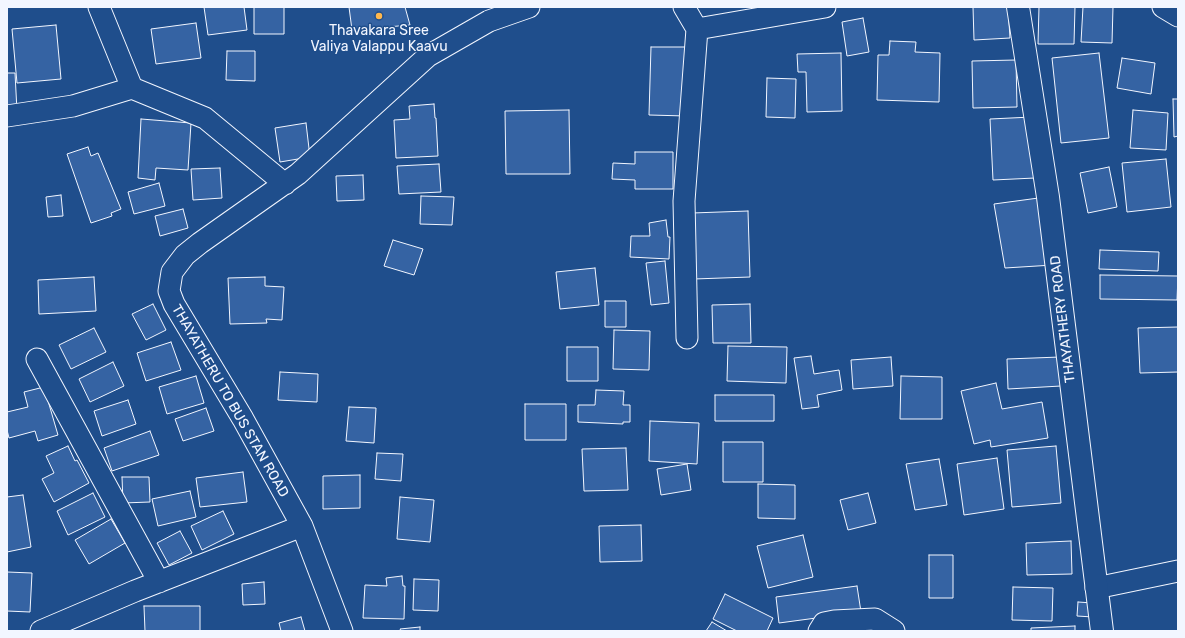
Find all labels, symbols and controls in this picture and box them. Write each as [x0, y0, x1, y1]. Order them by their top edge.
marker: Thavakara Sree Valiya Valappu Kaavu [374, 11, 384, 21]
place label: Thavakara Sree Valiya Valappu Kaavu [310, 23, 448, 56]
street label: THAYATHERY ROAD [1047, 254, 1079, 384]
street label: THAYATHERU TO BUS STAN ROAD [168, 302, 292, 500]

